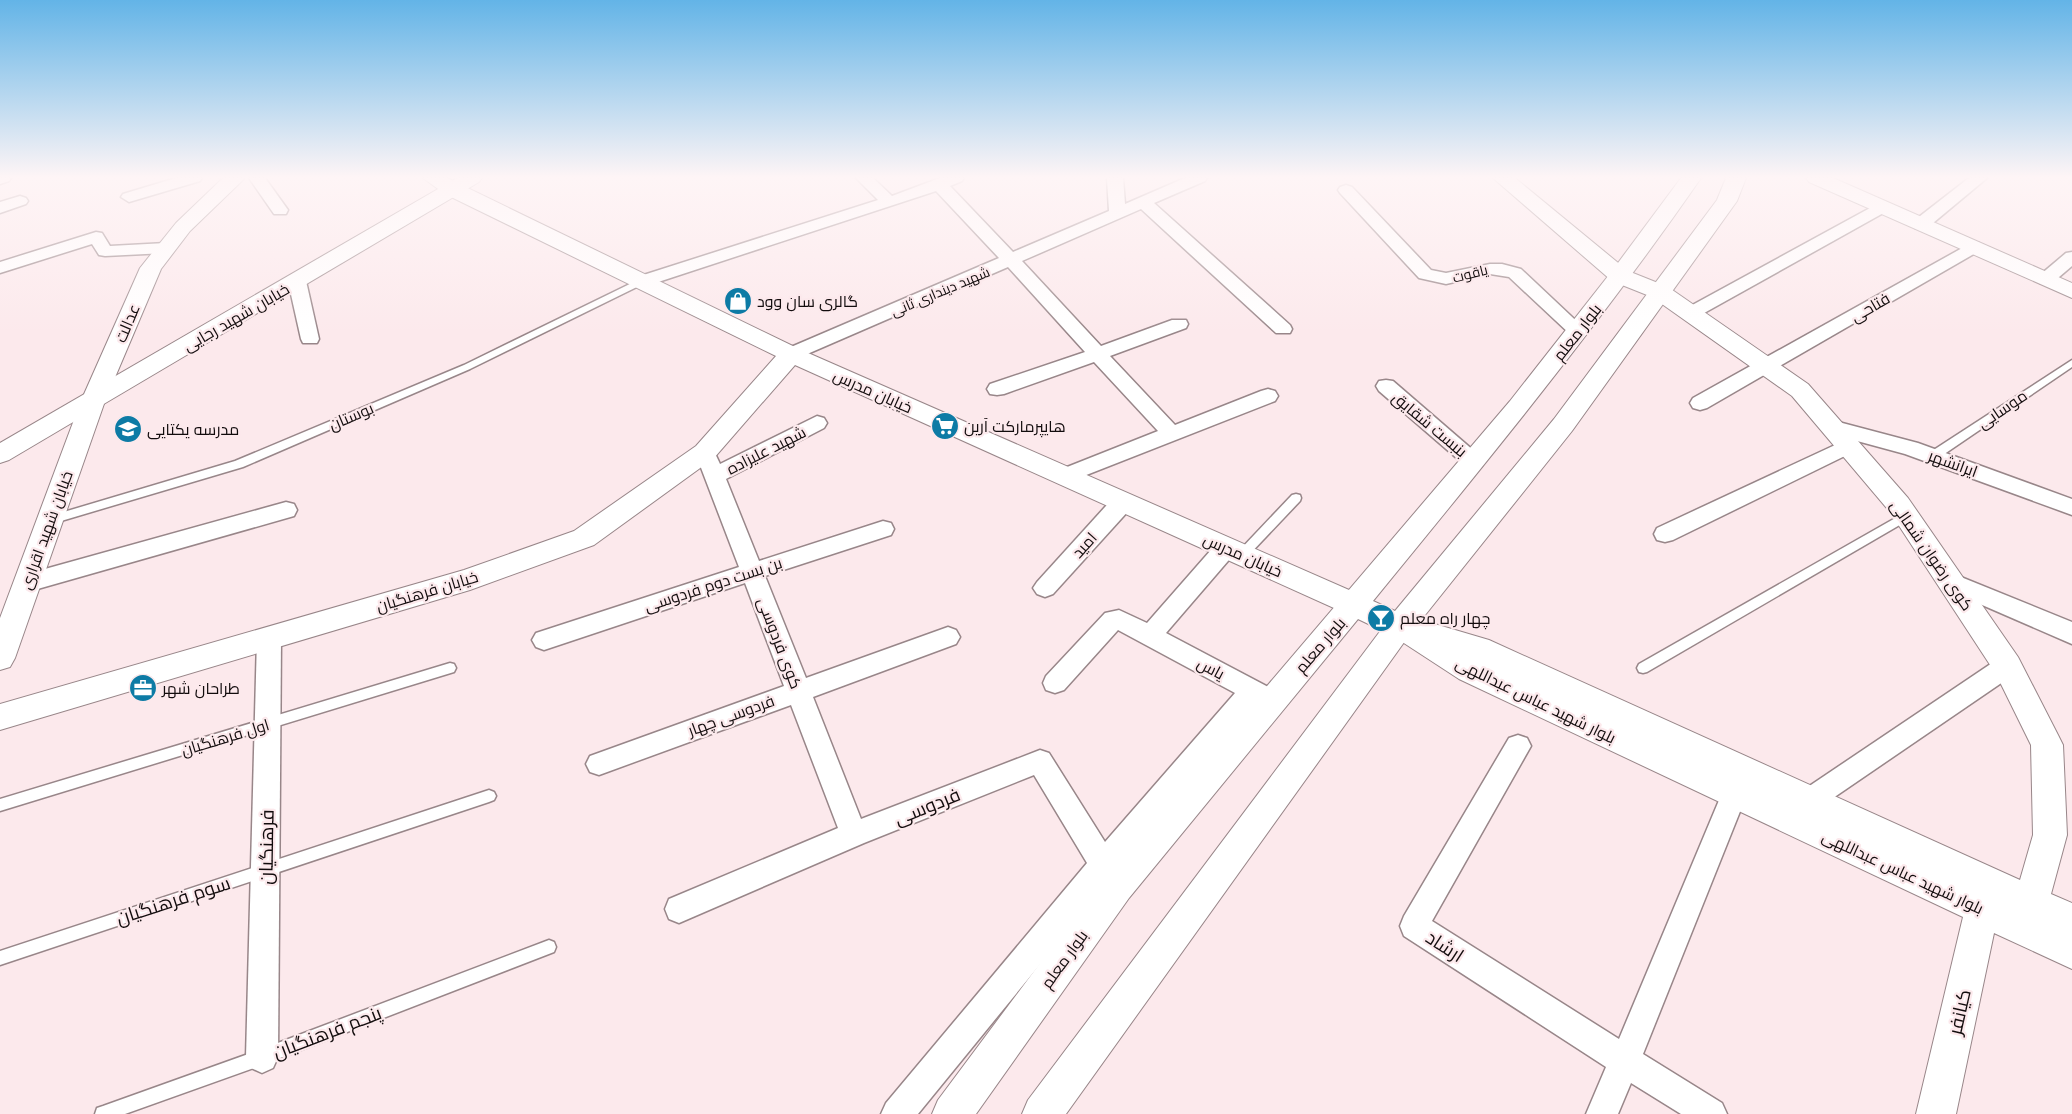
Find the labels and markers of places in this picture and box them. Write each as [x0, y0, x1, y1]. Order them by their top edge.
shop icon: گالری سان وود [723, 286, 753, 316]
place label: گالری سان وود [757, 290, 858, 312]
supermarket icon: هایپرمارکت آرین [930, 411, 960, 441]
school or university icon: مدرسه یکتایی [113, 414, 143, 444]
place label: هایپرمارکت آرین [964, 415, 1066, 438]
place label: مدرسه یکتایی [147, 418, 239, 440]
bar icon: چهار راه معلم [1366, 603, 1396, 633]
place label: چهار راه معلم [1400, 607, 1490, 630]
office icon: طراحان شهر [128, 673, 158, 703]
place label: طراحان شهر [161, 677, 240, 699]

